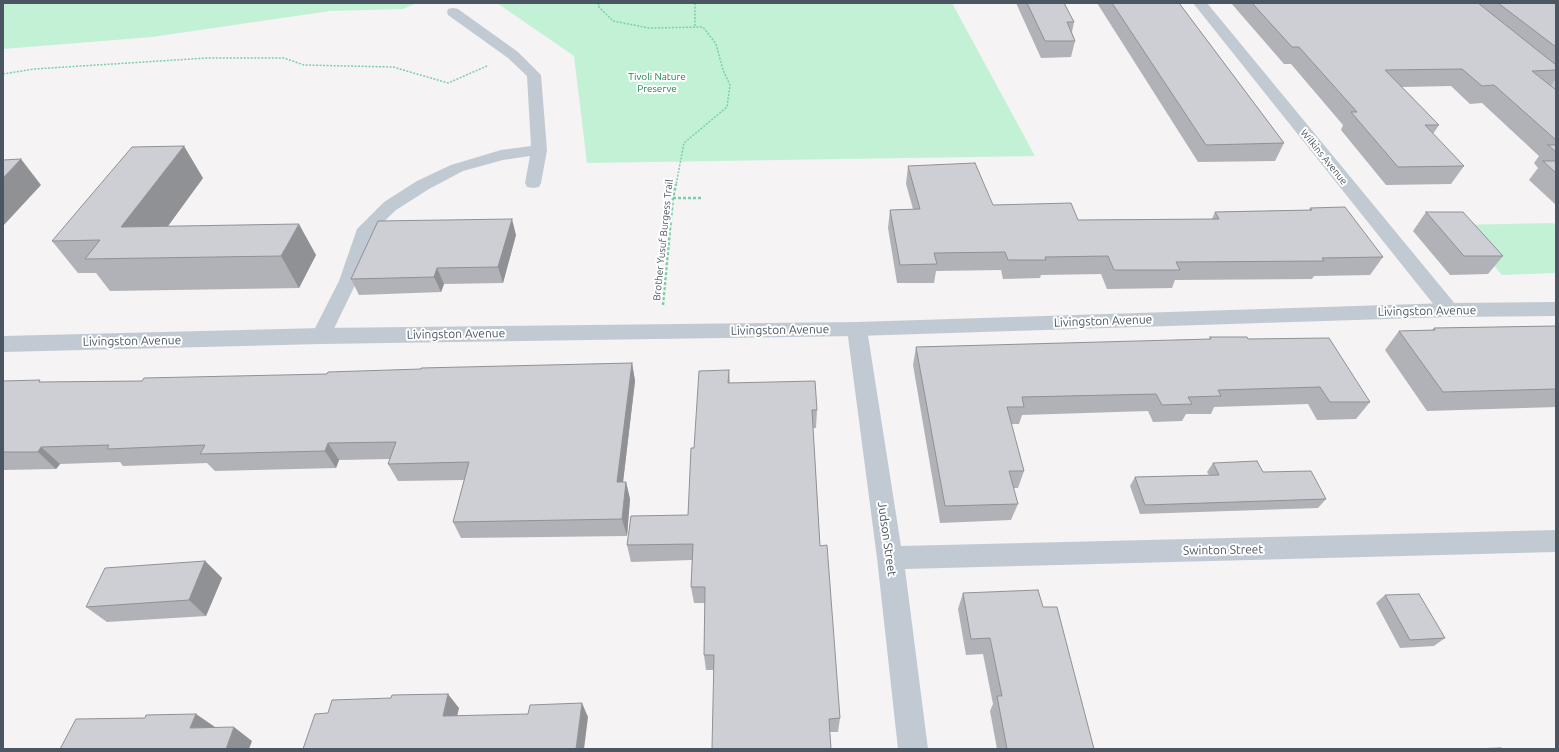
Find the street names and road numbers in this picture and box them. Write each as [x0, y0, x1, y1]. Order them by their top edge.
street label: Wilkins Avenue [1298, 127, 1350, 187]
street label: Brother Yusuf Burgess Trail [651, 179, 675, 301]
street label: Livingston Avenue [1378, 303, 1476, 319]
street label: Livingston Avenue [1054, 312, 1152, 330]
street label: Livingston Avenue [731, 322, 829, 338]
street label: Livingston Avenue [407, 326, 505, 342]
street label: Livingston Avenue [83, 333, 181, 349]
street label: Judson Street [875, 501, 899, 577]
street label: Swinton Street [1183, 542, 1263, 558]

